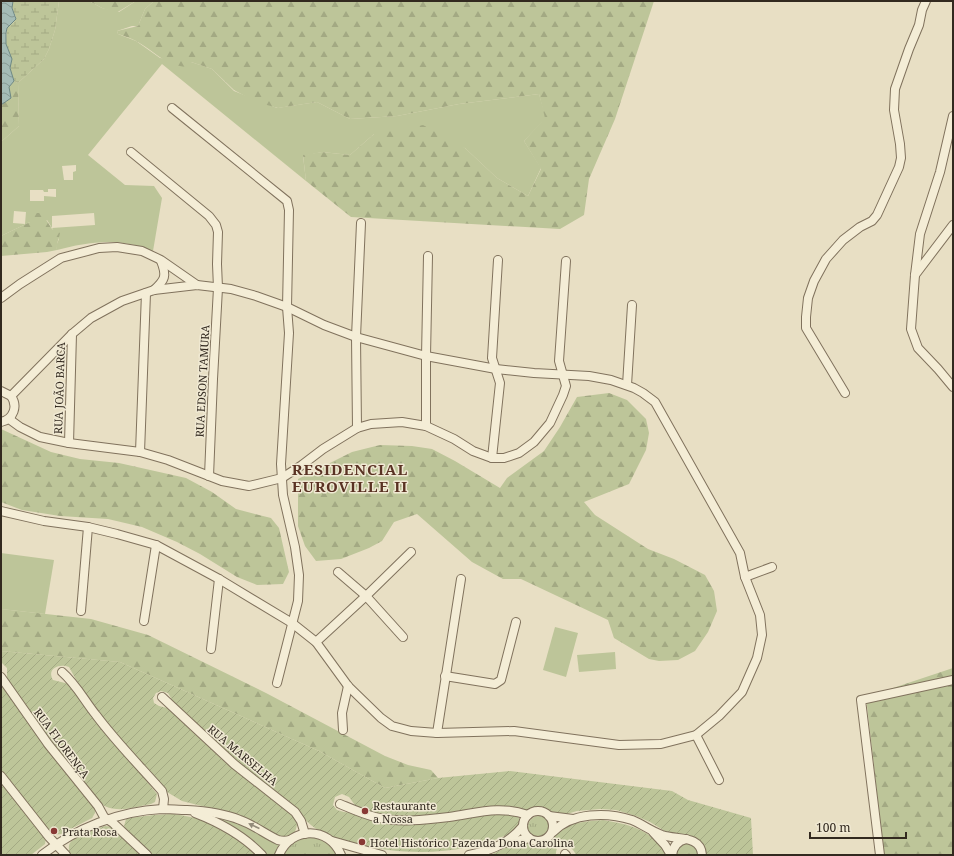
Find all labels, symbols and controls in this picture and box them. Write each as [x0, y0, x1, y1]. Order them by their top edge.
street label: RUA EDSON TAMURA [192, 324, 212, 438]
street label: RUA JOÃO BARCA [50, 342, 68, 434]
district label: RESIDENCIAL EUROVILLE II [292, 459, 408, 496]
street label: RUA FLORENÇA [31, 705, 93, 781]
street label: RUA MARSELHA [205, 721, 281, 789]
place label: Restaurante a Nossa [373, 798, 436, 826]
marker: Restaurante a Nossa [360, 806, 370, 816]
scale bar [810, 814, 906, 840]
text: 100 m [816, 819, 851, 836]
one-way arrow [249, 823, 260, 829]
place label: Prata Rosa [62, 824, 117, 839]
marker: Prata Rosa [49, 826, 59, 836]
place label: Hotel Histórico Fazenda Dona Carolina [370, 835, 574, 850]
marker: Hotel Histórico Fazenda Dona Carolina [357, 837, 367, 847]

